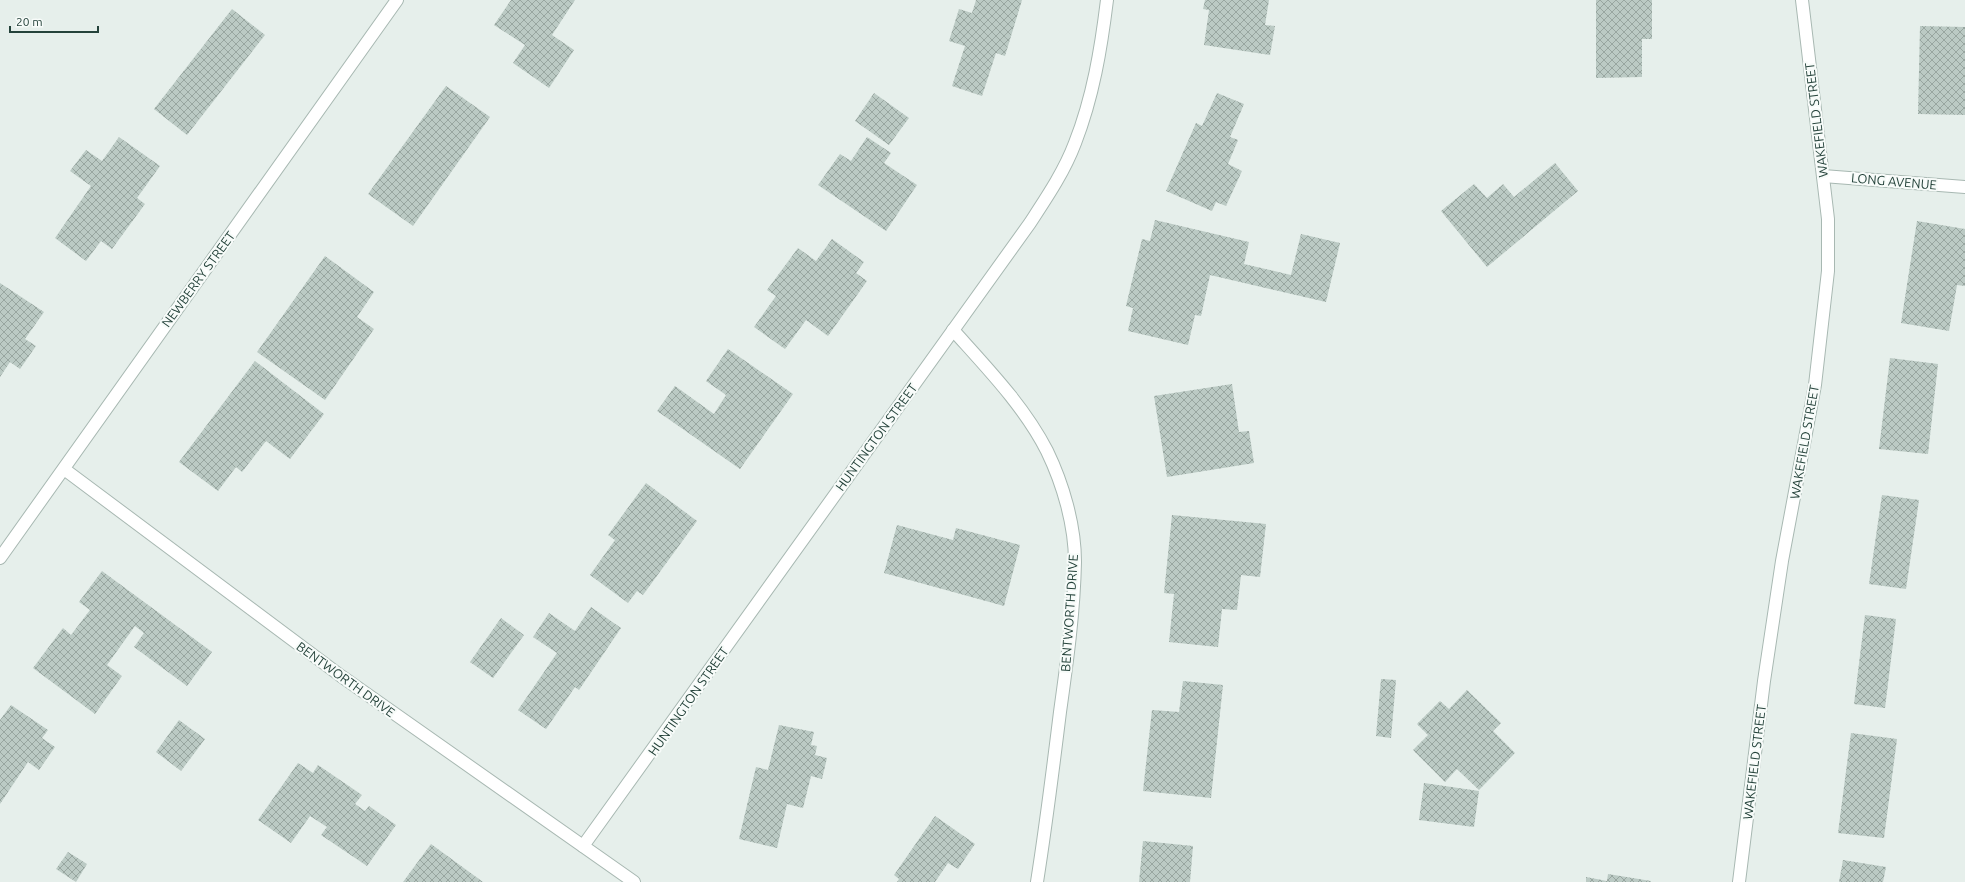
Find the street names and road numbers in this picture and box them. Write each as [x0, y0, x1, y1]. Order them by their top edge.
street label: WAKEFIELD STREET [1802, 62, 1830, 178]
street label: LONG AVENUE [1851, 170, 1937, 192]
street label: NEWBERRY STREET [159, 228, 237, 330]
street label: HUNTINGTON STREET [832, 381, 920, 493]
street label: WAKEFIELD STREET [1787, 384, 1821, 500]
street label: BENTWORTH DRIVE [1058, 554, 1080, 672]
street label: BENTWORTH DRIVE [294, 639, 398, 719]
street label: HUNTINGTON STREET [645, 644, 731, 758]
street label: WAKEFIELD STREET [1740, 704, 1768, 820]

